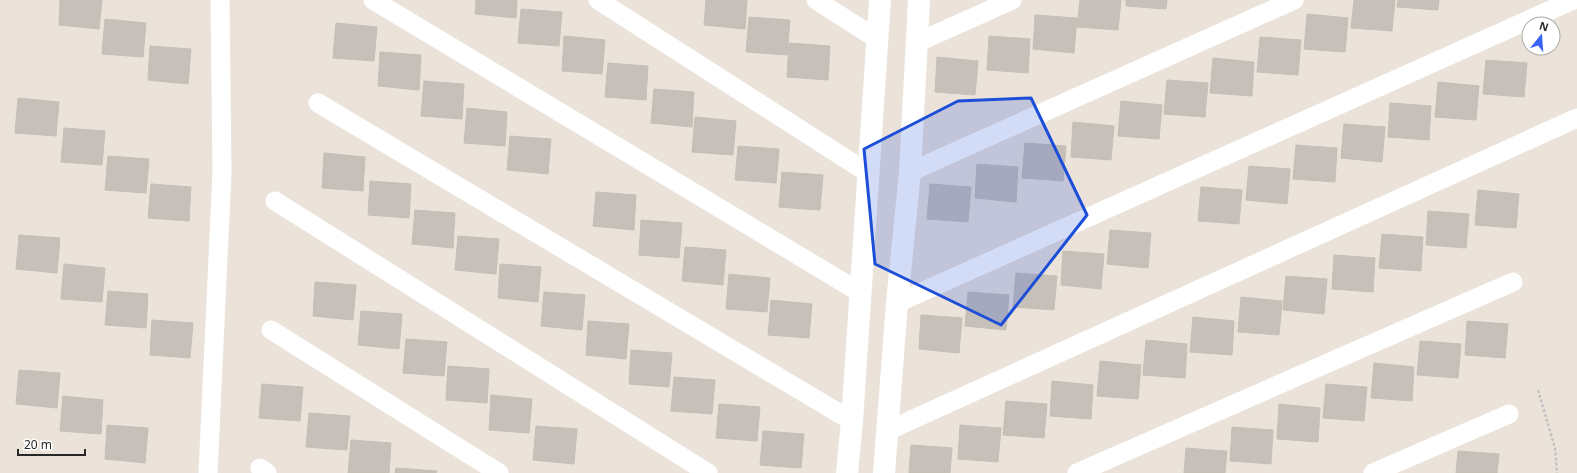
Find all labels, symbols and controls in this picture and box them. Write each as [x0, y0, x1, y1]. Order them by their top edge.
north arrow [1521, 16, 1561, 56]
text: N [1538, 17, 1551, 34]
scale bar [18, 431, 85, 457]
text: 20 m [24, 436, 52, 453]

